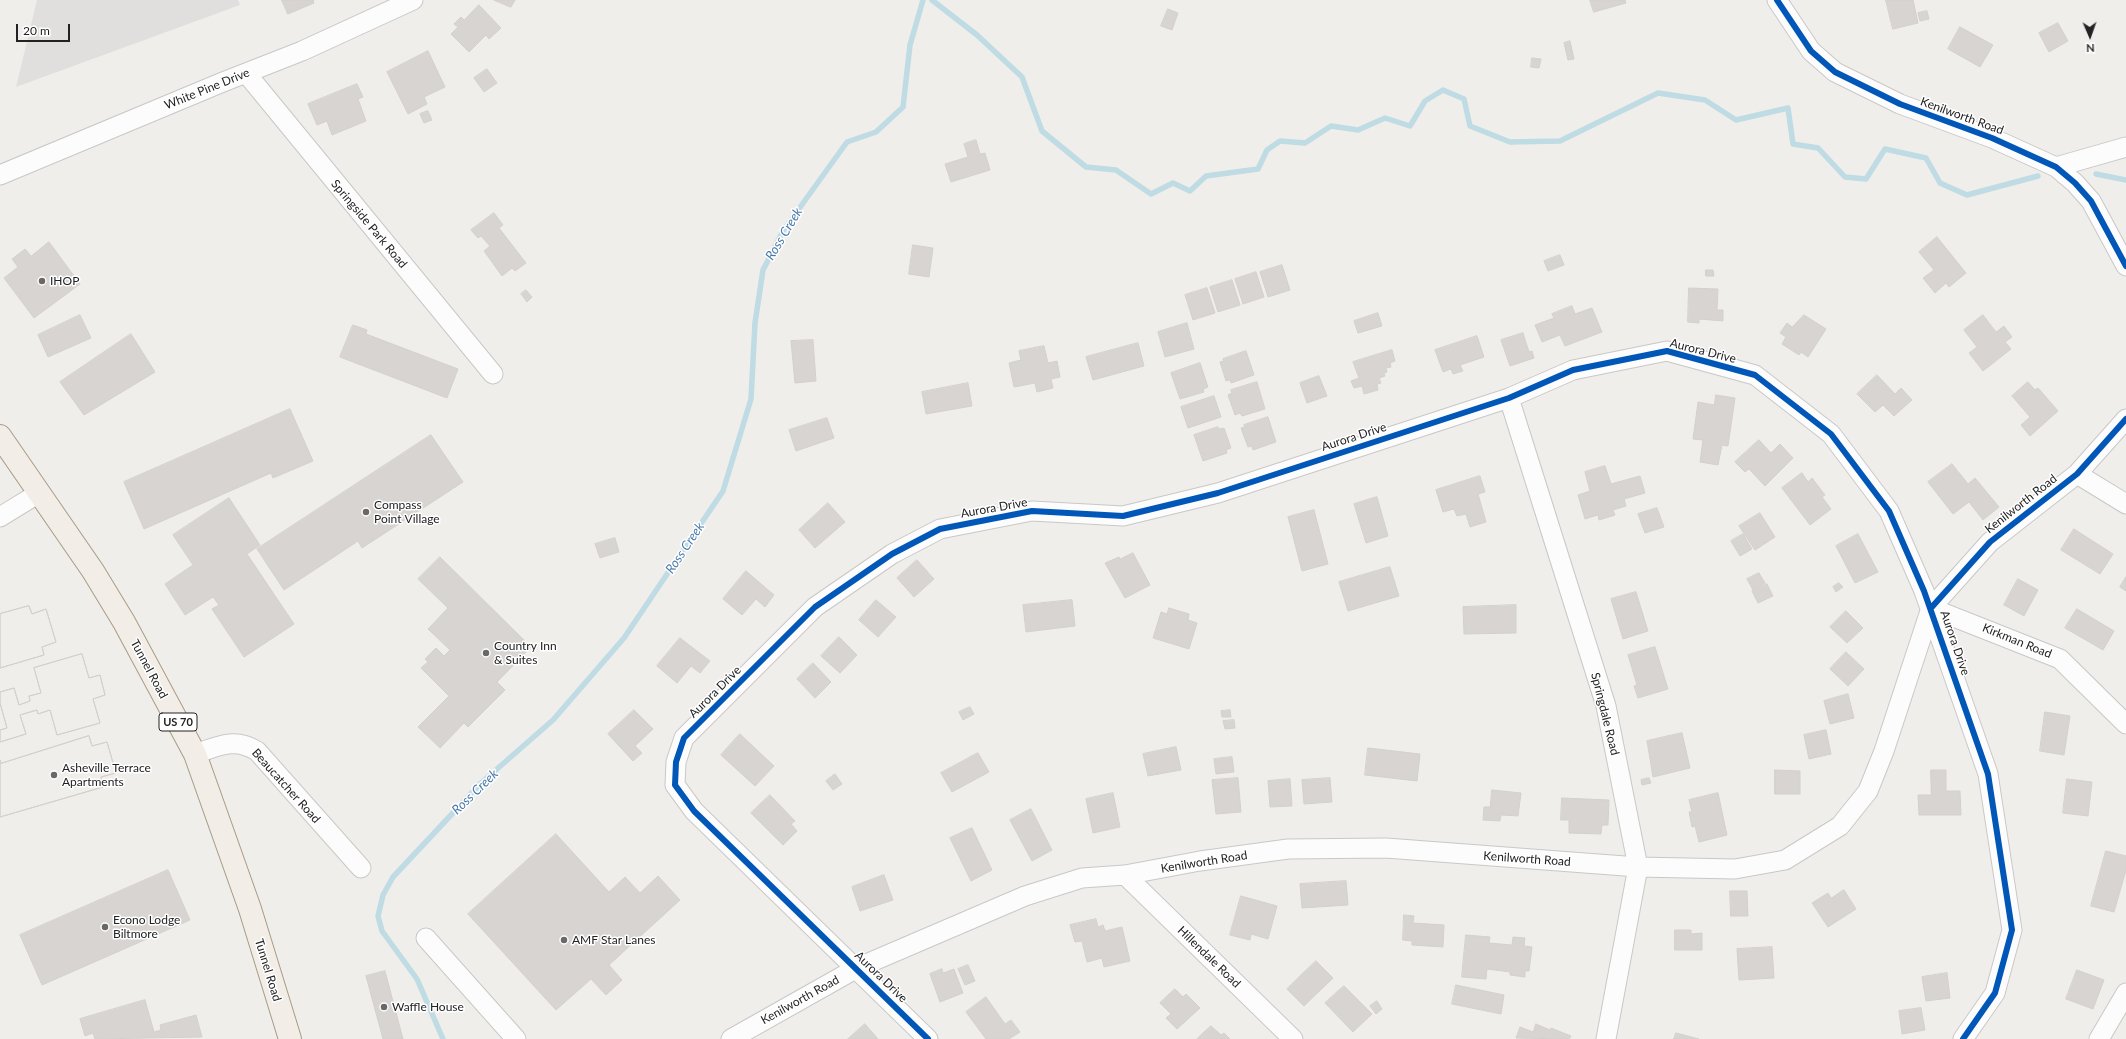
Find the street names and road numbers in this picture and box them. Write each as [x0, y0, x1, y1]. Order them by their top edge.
street label: White Pine Drive [162, 65, 252, 113]
street label: Kenilworth Road [1918, 94, 2006, 138]
street label: Springside Park Road [328, 177, 410, 271]
street label: Aurora Drive [1669, 336, 1737, 366]
street label: Aurora Drive [1320, 420, 1388, 454]
street label: Kenilworth Road [1982, 471, 2060, 537]
street label: Aurora Drive [960, 495, 1028, 521]
street label: Aurora Drive [1937, 609, 1973, 677]
street label: Kirkman Road [1980, 621, 2054, 661]
street label: Tunnel Road [127, 637, 171, 701]
street label: Aurora Drive [686, 663, 744, 721]
street label: Springdale Road [1588, 671, 1622, 757]
road number: US 70 [159, 713, 197, 731]
street label: Beaucatcher Road [249, 746, 323, 826]
street label: Kenilworth Road [1160, 848, 1248, 876]
street label: Kenilworth Road [1483, 849, 1571, 869]
street label: Hillendale Road [1174, 923, 1244, 991]
street label: Tunnel Road [252, 937, 284, 1003]
street label: Aurora Drive [852, 948, 910, 1006]
street label: Kenilworth Road [758, 973, 842, 1027]

